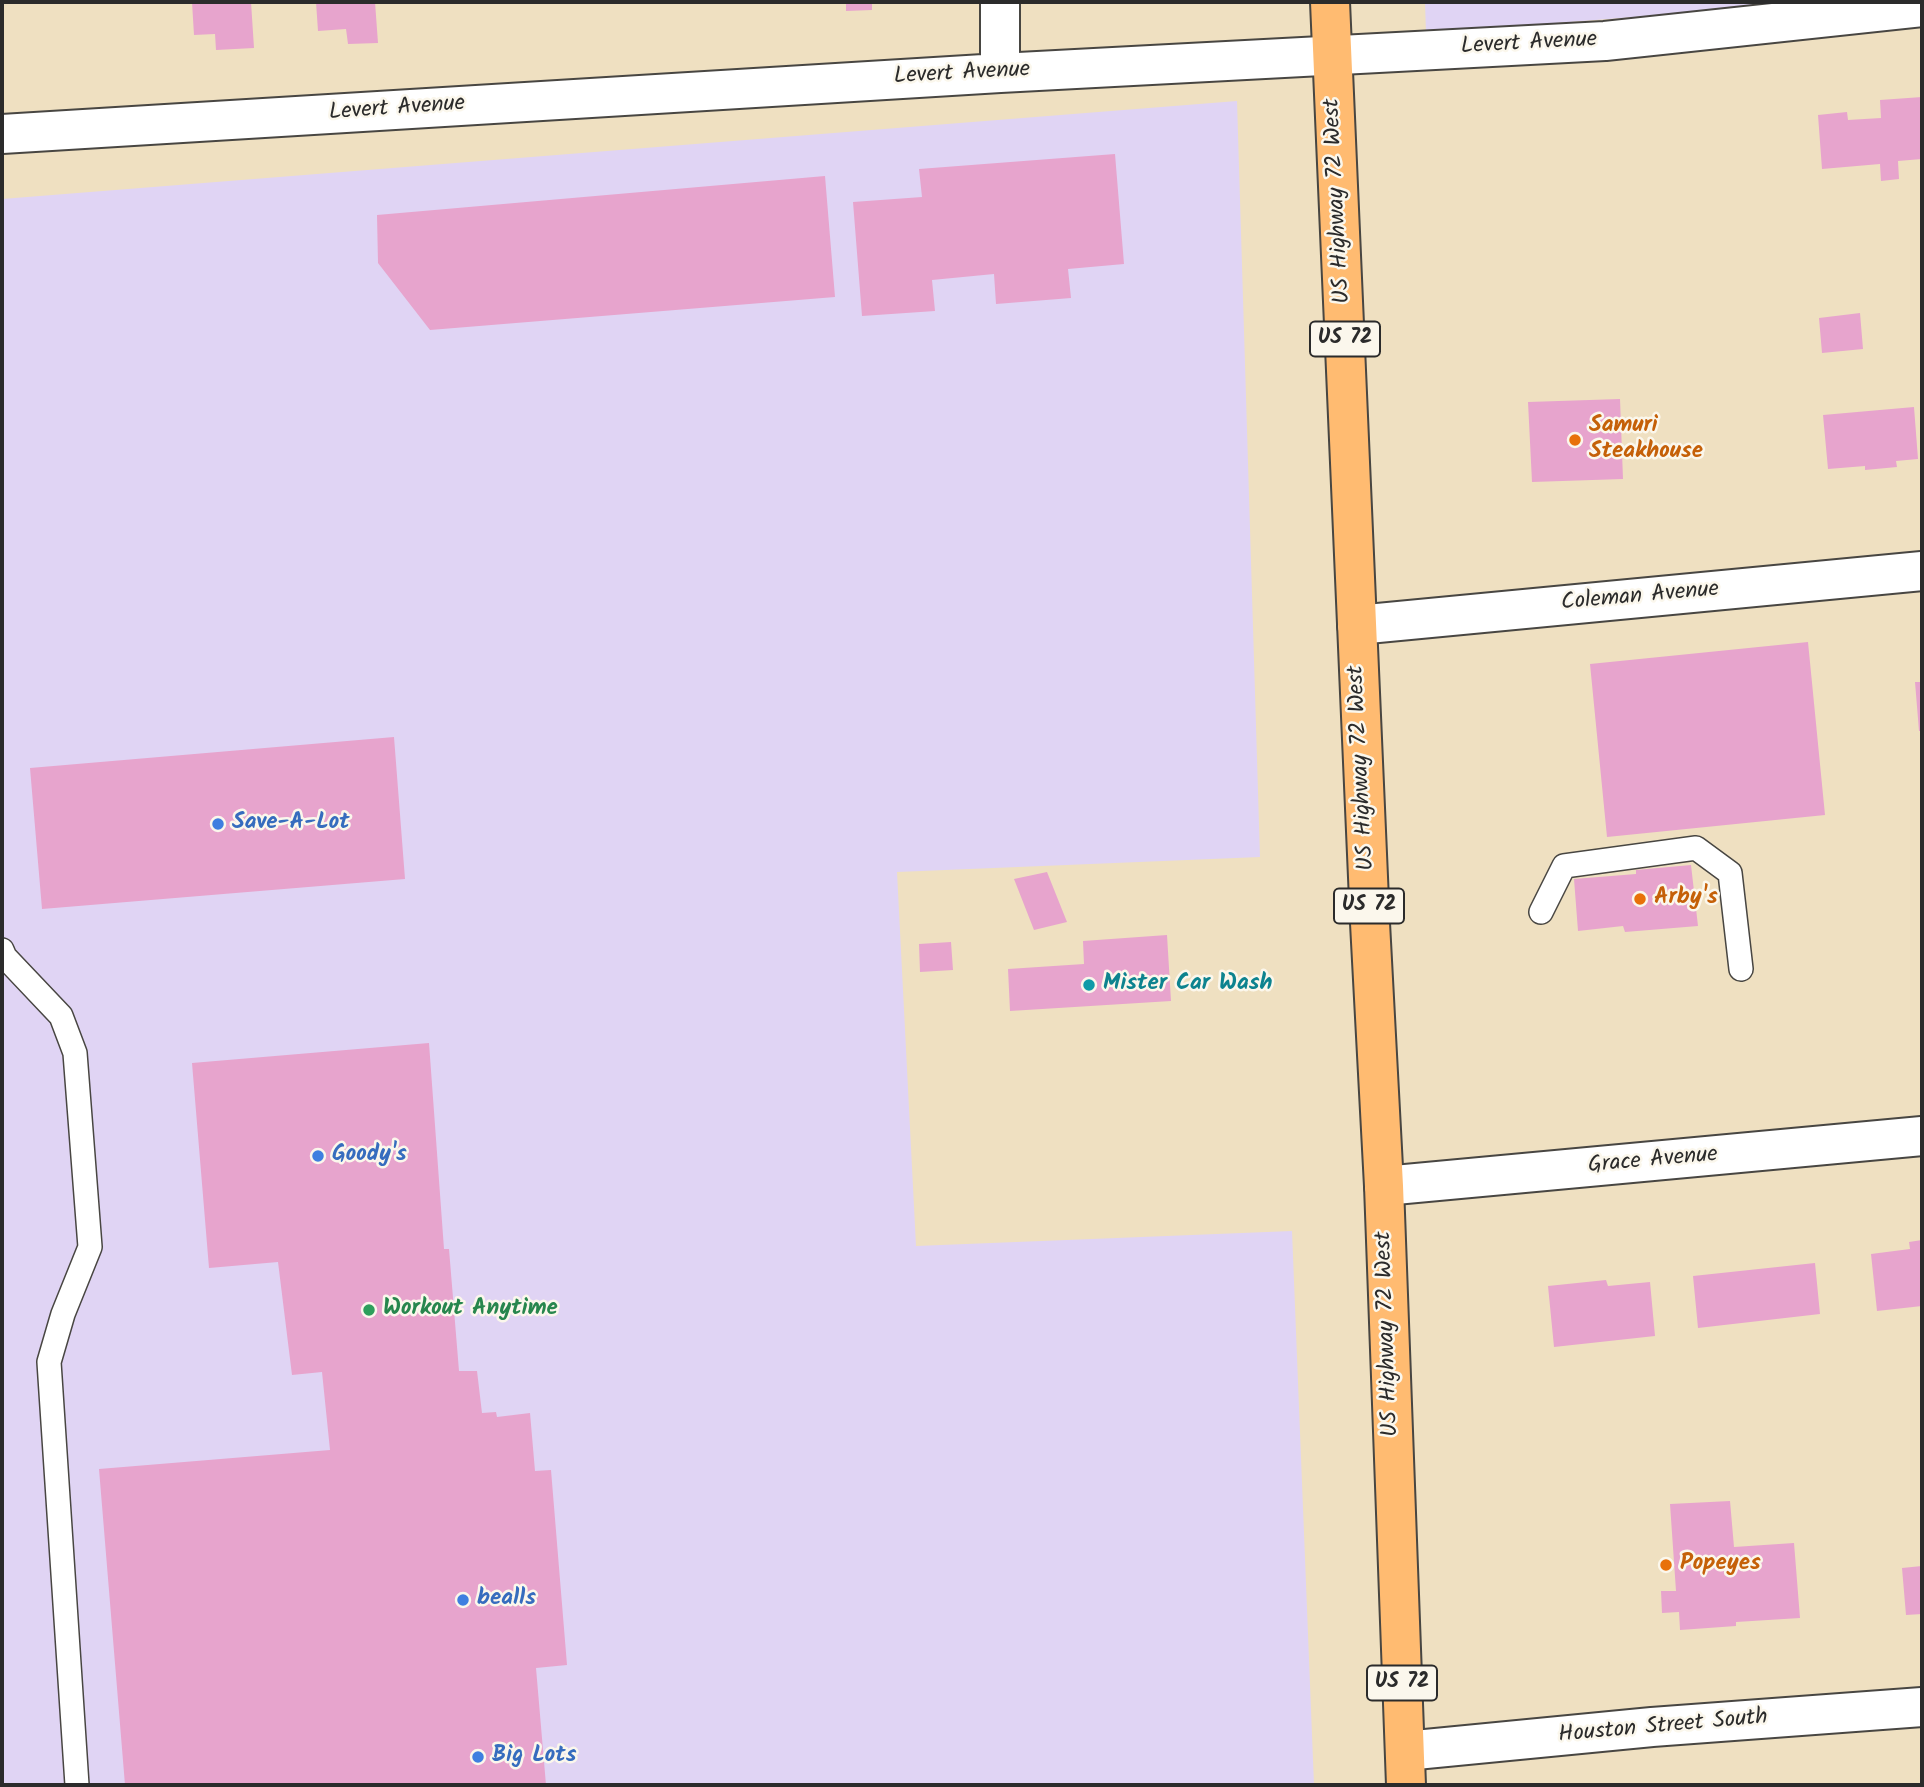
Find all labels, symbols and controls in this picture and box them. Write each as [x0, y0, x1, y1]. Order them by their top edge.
street label: Levert Avenue [1460, 28, 1598, 62]
street label: Levert Avenue [893, 58, 1031, 92]
street label: Levert Avenue [328, 91, 466, 129]
street label: US Highway 72 West [1320, 98, 1358, 304]
road number: US 72 [1310, 322, 1380, 356]
place label: Samuri Steakhouse [1589, 413, 1703, 467]
marker: Samuri Steakhouse [1567, 432, 1583, 448]
street label: Coleman Avenue [1560, 577, 1720, 619]
street label: US Highway 72 West [1344, 665, 1382, 871]
place label: Save-A-Lot [232, 810, 350, 838]
marker: Save-A-Lot [210, 816, 226, 832]
place label: Arby's [1654, 885, 1718, 913]
road number: US 72 [1334, 888, 1404, 923]
marker: Arby's [1632, 891, 1648, 907]
place label: Mister Car Wash [1103, 971, 1272, 999]
marker: Mister Car Wash [1081, 977, 1097, 993]
place label: Goody's [332, 1142, 407, 1170]
street label: Grace Avenue [1587, 1143, 1719, 1181]
marker: Goody's [310, 1148, 326, 1164]
street label: US Highway 72 West [1372, 1231, 1406, 1437]
place label: Workout Anytime [383, 1296, 558, 1324]
marker: Workout Anytime [361, 1302, 377, 1318]
place label: Popeyes [1680, 1551, 1761, 1579]
marker: Popeyes [1658, 1557, 1674, 1573]
place label: bealls [477, 1586, 536, 1614]
marker: bealls [455, 1592, 471, 1608]
road number: US 72 [1367, 1666, 1437, 1700]
street label: Houston Street South [1557, 1705, 1769, 1751]
place label: Big Lots [492, 1743, 576, 1771]
marker: Big Lots [470, 1749, 486, 1765]

